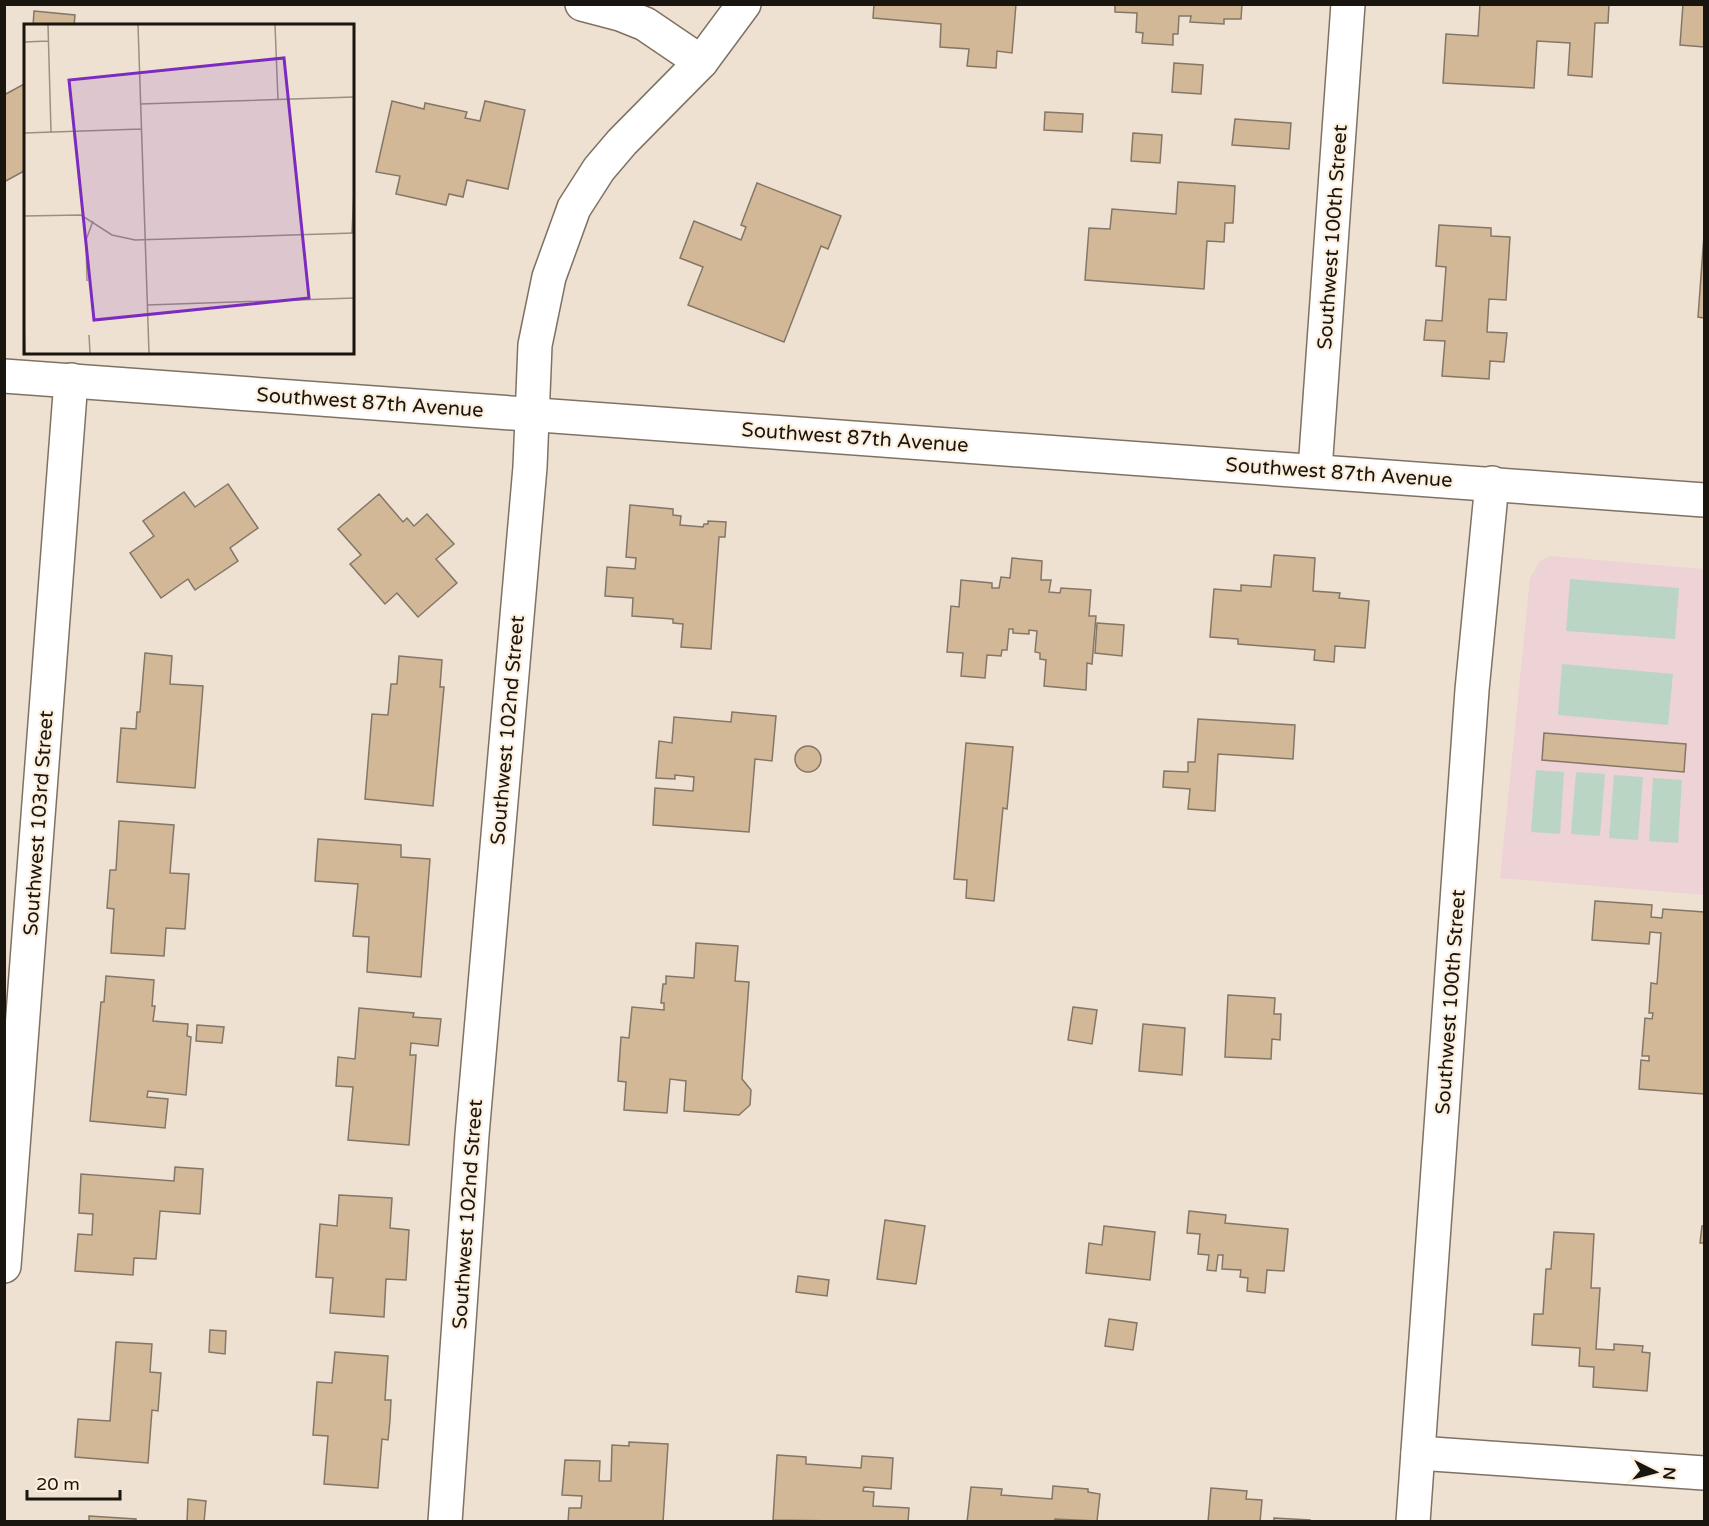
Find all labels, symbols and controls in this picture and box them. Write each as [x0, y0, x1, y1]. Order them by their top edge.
inset map [24, 24, 354, 354]
street label: Southwest 100th Street [1313, 123, 1353, 350]
street label: Southwest 87th Avenue [256, 383, 484, 423]
street label: Southwest 87th Avenue [741, 418, 969, 458]
street label: Southwest 87th Avenue [1225, 453, 1453, 493]
street label: Southwest 102nd Street [486, 614, 530, 846]
street label: Southwest 103rd Street [19, 709, 59, 936]
street label: Southwest 100th Street [1431, 888, 1471, 1115]
street label: Southwest 102nd Street [448, 1098, 488, 1330]
north arrow [1625, 1442, 1685, 1502]
scale bar [27, 1463, 120, 1501]
text: N [1658, 1466, 1680, 1481]
text: 20 m [36, 1473, 80, 1495]

